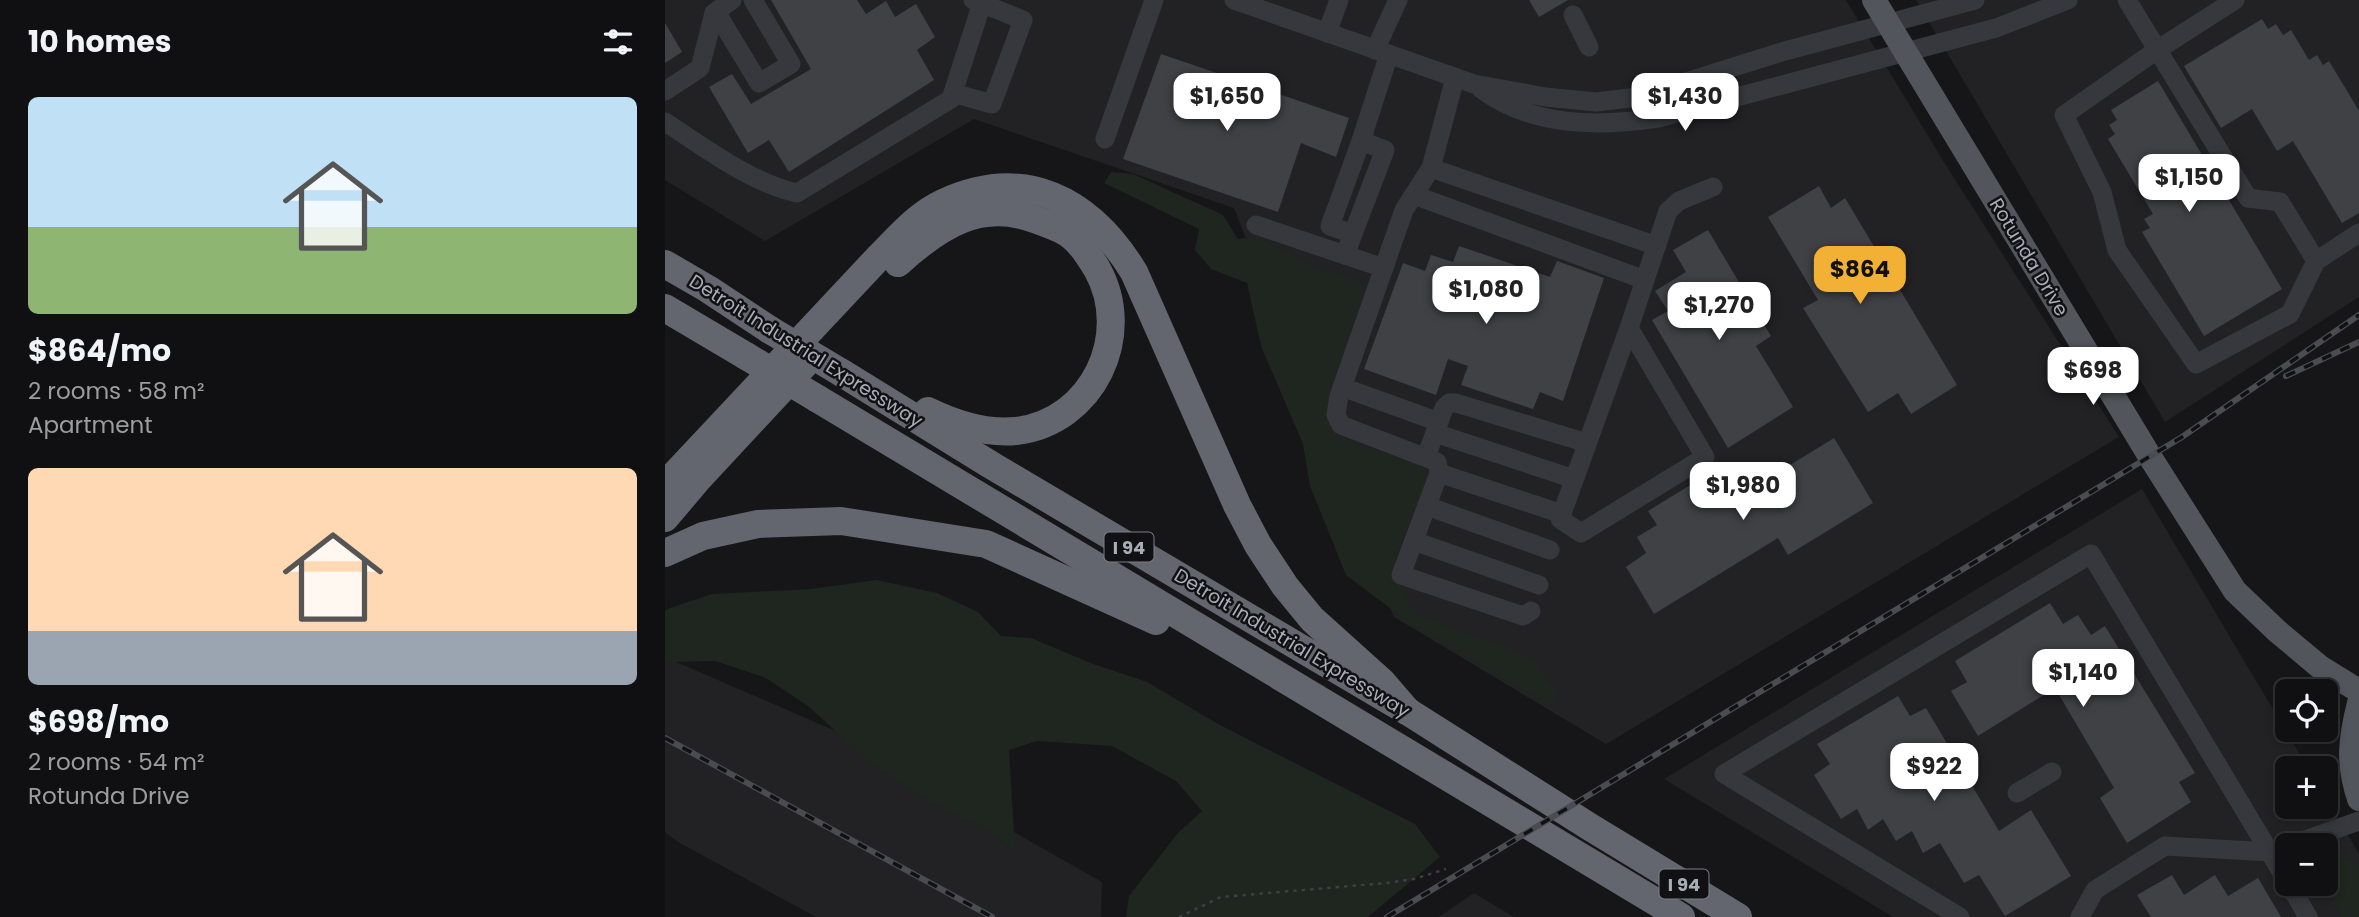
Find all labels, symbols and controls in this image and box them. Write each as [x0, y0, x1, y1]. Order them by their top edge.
text: 10 homes [28, 20, 172, 63]
icon: filters [599, 23, 637, 61]
pin: $1,650 [1170, 74, 1284, 133]
pin: $1,430 [1628, 74, 1742, 133]
text: $1,650 [1190, 80, 1264, 112]
text: $1,430 [1648, 80, 1722, 112]
icon: home [270, 143, 396, 269]
pin: $1,150 [2132, 154, 2246, 214]
text: $1,150 [2155, 161, 2223, 193]
street label: Rotunda Drive [1983, 193, 2075, 321]
pin: $864 [1819, 246, 1901, 306]
text: $864 [1830, 253, 1890, 285]
pin: $1,080 [1429, 266, 1543, 326]
street label: Detroit Industrial Expressway [684, 268, 928, 434]
text: $1,080 [1448, 273, 1524, 305]
pin: $1,270 [1662, 282, 1776, 342]
text: $1,270 [1684, 289, 1754, 321]
text: $864/mo [28, 329, 171, 372]
pin: $698 [2052, 348, 2134, 407]
text: $698 [2064, 354, 2122, 386]
text: 2 rooms · 58 m² [28, 375, 205, 407]
text: Apartment [28, 409, 153, 441]
pin: $1,980 [1686, 462, 1800, 522]
text: $1,980 [1706, 469, 1780, 501]
icon: home [270, 514, 396, 640]
road number: I 94 [1105, 532, 1154, 562]
street label: Detroit Industrial Expressway [1169, 562, 1415, 724]
pin: $1,140 [2026, 650, 2140, 709]
text: $1,140 [2048, 656, 2118, 688]
map controls [2275, 679, 2338, 896]
button: locate [2275, 679, 2338, 742]
text: $698/mo [28, 700, 169, 743]
pin: $922 [1893, 744, 1975, 803]
text: 2 rooms · 54 m² [28, 746, 205, 778]
text: $922 [1906, 750, 1962, 782]
button: + [2275, 756, 2338, 819]
text: Rotunda Drive [28, 780, 189, 812]
button: − [2275, 833, 2338, 896]
road number: I 94 [1660, 870, 1709, 898]

